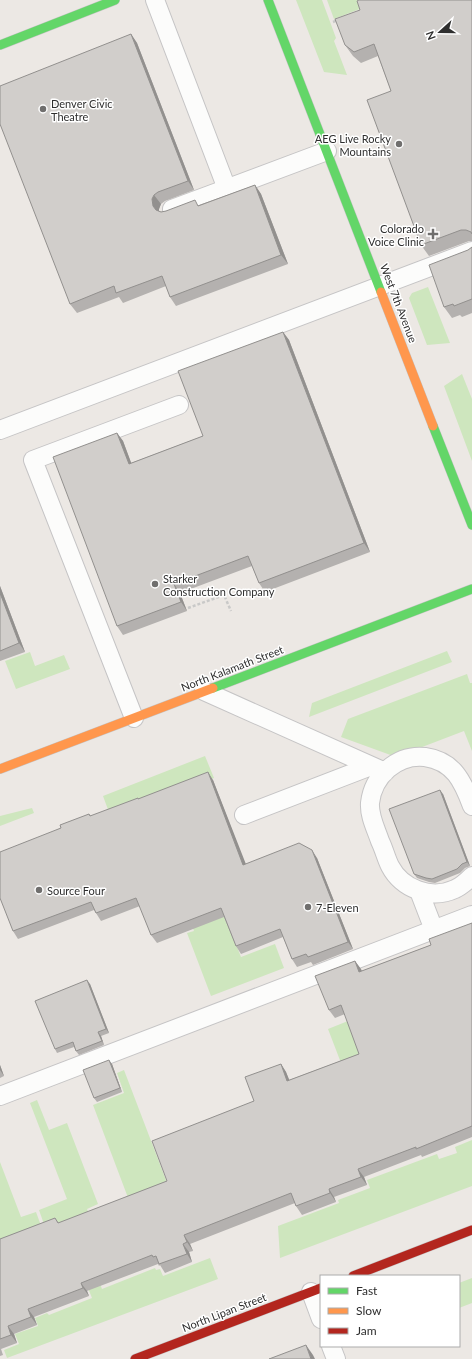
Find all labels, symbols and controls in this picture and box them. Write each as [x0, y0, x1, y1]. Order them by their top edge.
north arrow [420, 12, 460, 52]
text: N [423, 29, 438, 42]
place label: Denver Civic Theatre [51, 97, 113, 123]
marker: Denver Civic Theatre [38, 104, 48, 114]
place label: AEG Live Rocky Mountains [315, 132, 391, 158]
marker: AEG Live Rocky Mountains [394, 139, 404, 149]
place label: Colorado Voice Clinic [368, 222, 424, 248]
marker: Colorado Voice Clinic [427, 228, 439, 240]
street label: West 7th Avenue [378, 262, 420, 344]
place label: Starker Construction Company [163, 572, 275, 598]
marker: Starker Construction Company [150, 579, 160, 589]
street label: North Kalamath Street [179, 642, 285, 694]
place label: Source Four [47, 884, 105, 897]
marker: Source Four [34, 885, 44, 895]
place label: 7-Eleven [316, 901, 359, 914]
marker: 7-Eleven [303, 902, 313, 912]
legend [320, 1275, 460, 1347]
text: Fast [356, 1283, 378, 1298]
street label: North Lipan Street [180, 1290, 268, 1334]
text: Slow [356, 1303, 382, 1318]
text: Jam [356, 1323, 377, 1338]

